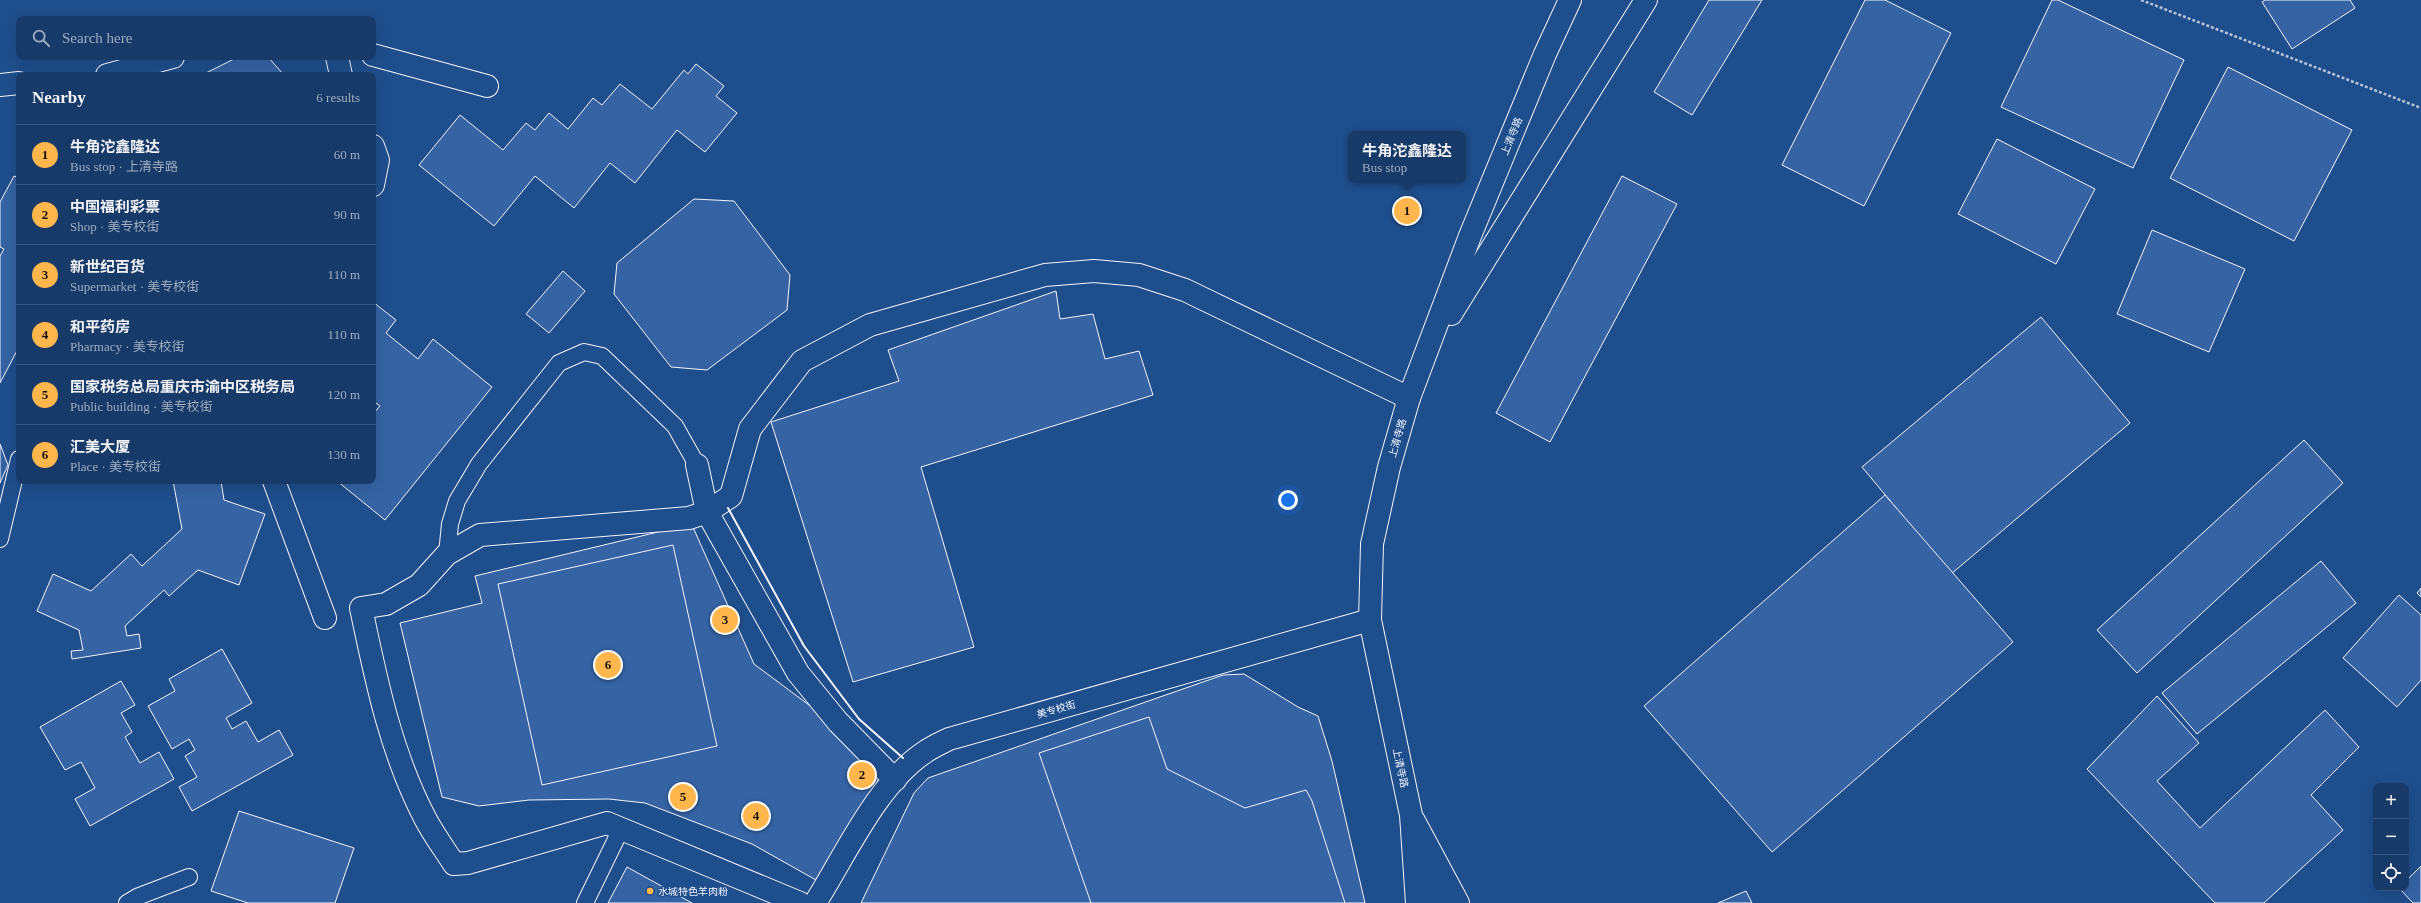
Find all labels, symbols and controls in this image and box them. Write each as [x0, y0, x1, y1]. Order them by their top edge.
search box [16, 16, 376, 60]
icon: search [30, 27, 52, 49]
text: Search here [62, 30, 132, 46]
text: Nearby [32, 88, 86, 107]
text: 6 results [316, 90, 360, 105]
street label: 上清寺路 [1499, 116, 1524, 157]
popup [1348, 131, 1466, 183]
text: 牛角沱鑫隆达 [70, 139, 160, 155]
text: 牛角沱鑫隆达 [1362, 143, 1452, 159]
text: 1 [42, 147, 48, 162]
text: 60 m [334, 147, 360, 162]
text: Bus stop · 上清寺路 [70, 159, 178, 174]
text: Bus stop [1362, 160, 1407, 175]
pin: 1 [1394, 196, 1420, 226]
text: 中国福利彩票 [70, 199, 160, 215]
text: 2 [42, 207, 48, 222]
text: 90 m [334, 207, 360, 222]
text: Shop · 美专校街 [70, 219, 160, 234]
text: 新世纪百货 [70, 259, 145, 275]
text: 3 [42, 267, 48, 282]
text: 110 m [328, 267, 360, 282]
text: Supermarket · 美专校街 [70, 279, 199, 294]
text: 和平药房 [70, 319, 130, 335]
text: 4 [42, 327, 48, 342]
text: 110 m [328, 327, 360, 342]
text: Pharmacy · 美专校街 [70, 339, 185, 354]
text: 国家税务总局重庆市渝中区税务局 [70, 379, 295, 395]
text: 5 [42, 387, 48, 402]
text: 120 m [327, 387, 360, 402]
text: Public building · 美专校街 [70, 399, 213, 414]
street label: 上清寺路 [1387, 417, 1408, 459]
text: 汇美大厦 [70, 439, 130, 455]
text: 6 [42, 447, 48, 462]
text: 130 m [327, 447, 360, 462]
text: Place · 美专校街 [70, 459, 161, 474]
your location [1278, 490, 1298, 510]
pin: 3 [712, 605, 738, 635]
pin: 6 [595, 650, 621, 680]
street label: 美专校街 [1035, 699, 1077, 720]
street label: 上清寺路 [1391, 747, 1410, 789]
pin: 2 [849, 760, 875, 790]
pin: 5 [670, 782, 696, 812]
map controls [2373, 783, 2409, 891]
button: + [2373, 783, 2409, 819]
pin: 4 [743, 801, 769, 831]
button: − [2373, 819, 2409, 855]
button: locate [2373, 855, 2409, 891]
marker: 水城特色羊肉粉 [645, 886, 655, 896]
place label: 水城特色羊肉粉 [658, 886, 728, 897]

